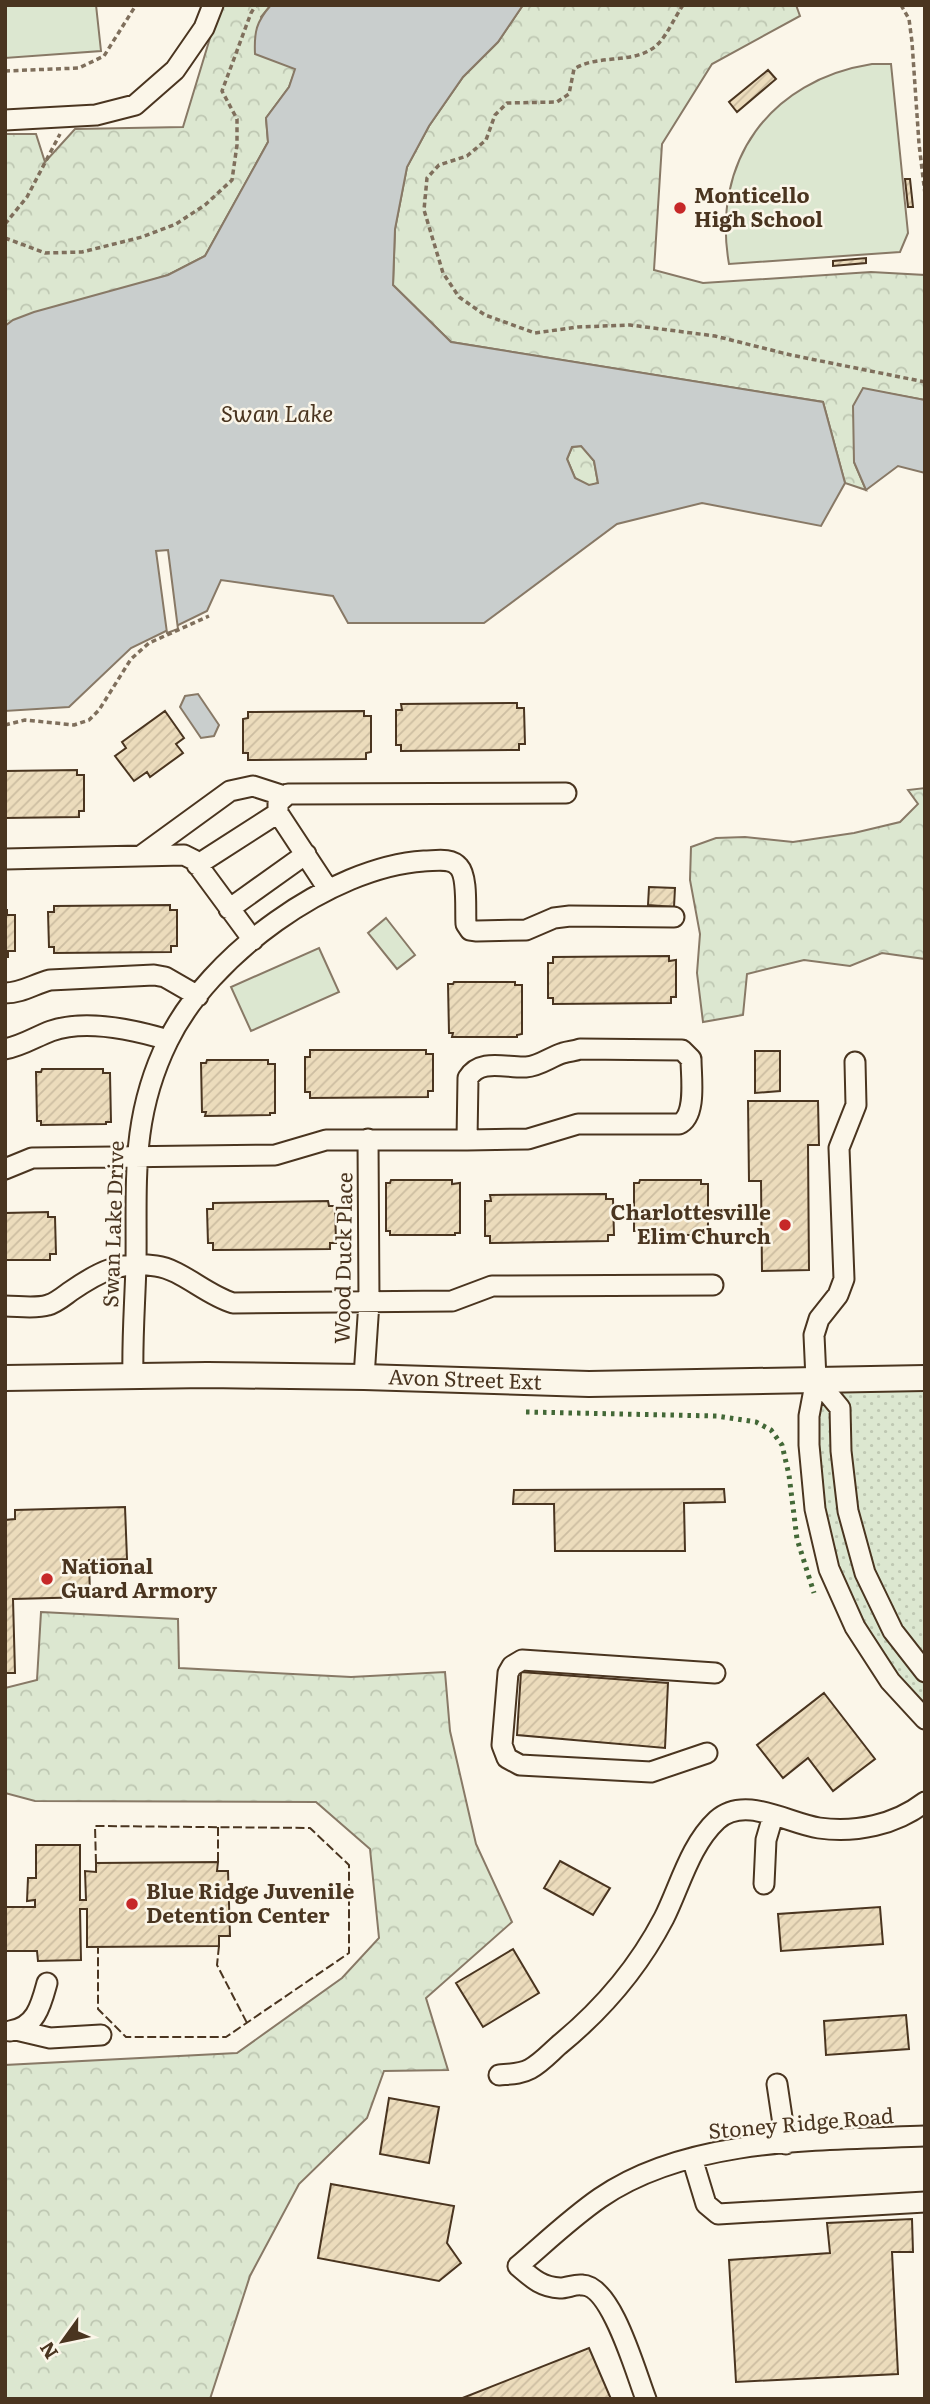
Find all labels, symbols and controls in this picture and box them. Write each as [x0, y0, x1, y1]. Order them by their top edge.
place label: Monticello High School [694, 178, 823, 233]
marker: Monticello High School [672, 200, 688, 216]
water label: Swan Lake [221, 395, 333, 429]
street label: Swan Lake Drive [93, 1140, 130, 1308]
street label: Wood Duck Place [325, 1172, 358, 1344]
place label: Charlottesville Elim Church [611, 1195, 771, 1250]
marker: Charlottesville Elim Church [777, 1217, 793, 1233]
street label: Avon Street Ext [388, 1359, 543, 1396]
place label: National Guard Armory [61, 1549, 217, 1604]
marker: National Guard Armory [39, 1571, 55, 1587]
place label: Blue Ridge Juvenile Detention Center [146, 1874, 354, 1929]
marker: Blue Ridge Juvenile Detention Center [124, 1896, 140, 1912]
street label: Stoney Ridge Road [707, 2098, 895, 2145]
north arrow [28, 2306, 98, 2376]
text: N [32, 2336, 64, 2365]

